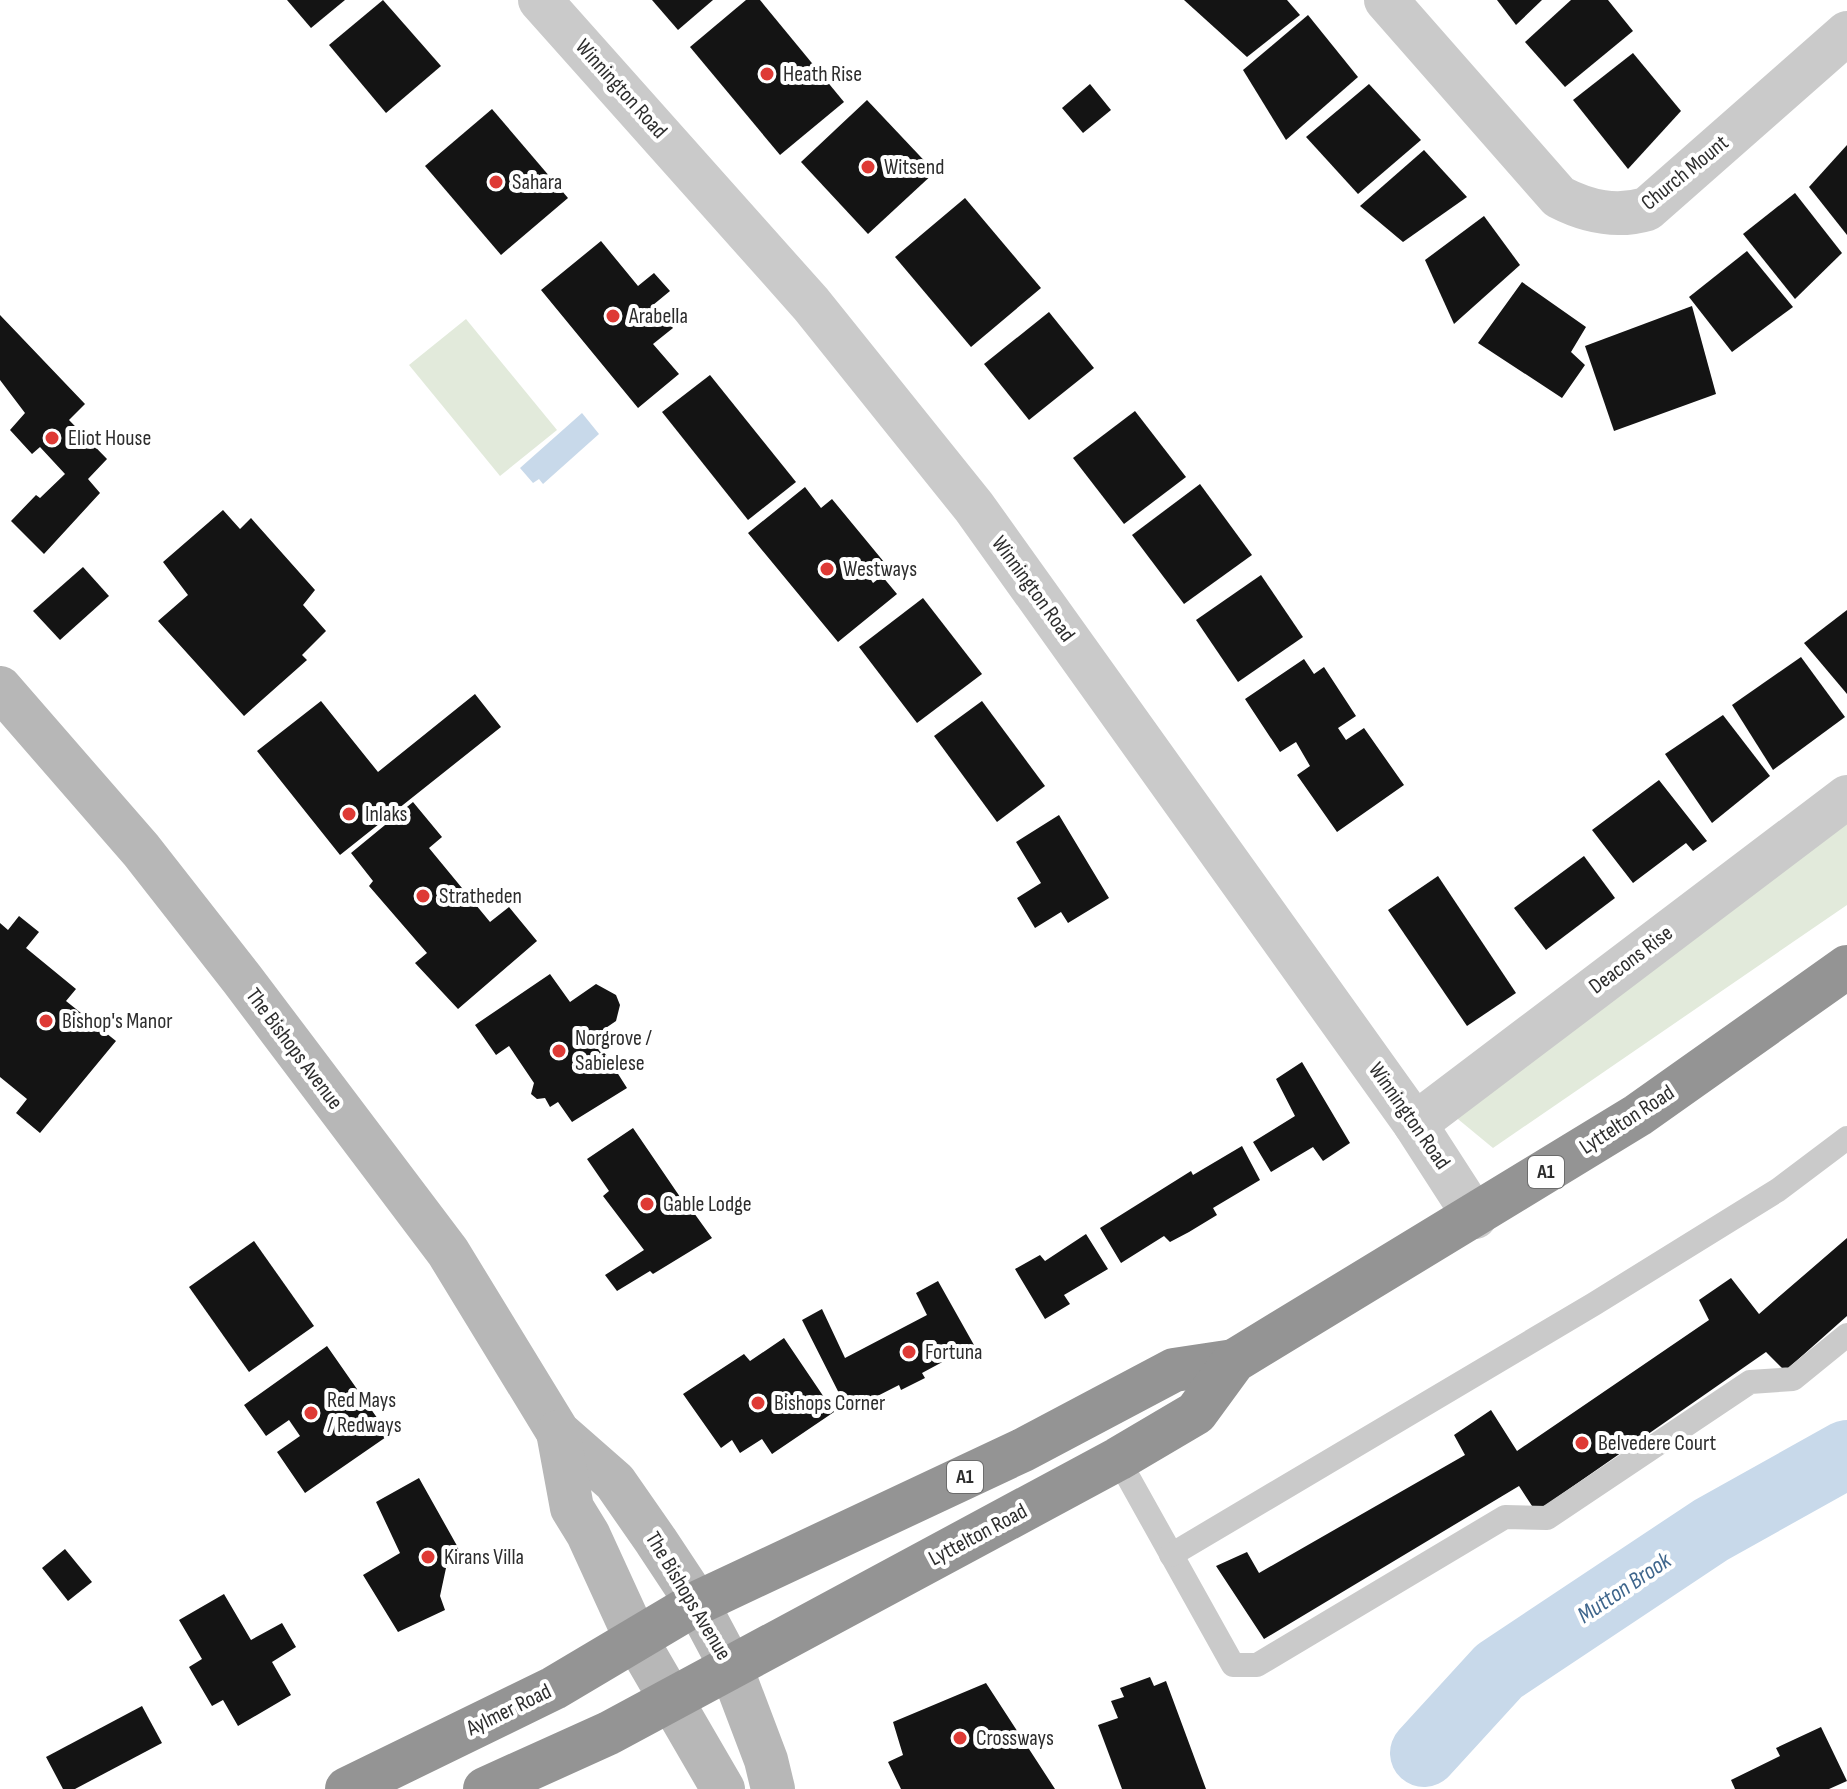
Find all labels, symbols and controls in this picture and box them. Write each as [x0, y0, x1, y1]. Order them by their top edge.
street label: Winnington Road [569, 34, 673, 144]
place label: Heath Rise [783, 61, 862, 88]
marker: Heath Rise [758, 65, 776, 83]
street label: Church Mount [1636, 129, 1734, 216]
place label: Witsend [884, 154, 944, 181]
marker: Witsend [859, 158, 877, 176]
place label: Sahara [512, 169, 562, 196]
marker: Sahara [487, 173, 505, 191]
place label: Arabella [628, 303, 688, 330]
marker: Arabella [604, 307, 622, 325]
place label: Eliot House [68, 425, 151, 452]
marker: Eliot House [43, 429, 61, 447]
street label: Winnington Road [985, 531, 1081, 647]
place label: Westways [843, 556, 917, 583]
marker: Westways [818, 560, 836, 578]
place label: Inlaks [365, 801, 408, 828]
marker: Inlaks [340, 805, 358, 823]
place label: Stratheden [439, 883, 522, 910]
marker: Stratheden [414, 887, 432, 905]
street label: Deacons Rise [1584, 920, 1678, 1000]
street label: The Bishops Avenue [240, 983, 348, 1115]
place label: Bishop's Manor [62, 1008, 173, 1035]
marker: Bishop's Manor [37, 1012, 55, 1030]
place label: Norgrove / Sabielese [575, 1025, 652, 1077]
marker: Norgrove / Sabielese [550, 1042, 568, 1060]
street label: Winnington Road [1362, 1057, 1456, 1175]
street label: Lyttelton Road [1574, 1079, 1680, 1161]
road number: A1 [1528, 1156, 1564, 1188]
place label: Gable Lodge [663, 1191, 752, 1218]
marker: Gable Lodge [638, 1195, 656, 1213]
place label: Fortuna [925, 1339, 983, 1366]
marker: Fortuna [900, 1343, 918, 1361]
place label: Red Mays / Redways [327, 1387, 402, 1439]
place label: Bishops Corner [774, 1390, 885, 1417]
marker: Bishops Corner [749, 1394, 767, 1412]
marker: Red Mays / Redways [302, 1404, 320, 1422]
place label: Belvedere Court [1598, 1430, 1717, 1457]
marker: Belvedere Court [1573, 1434, 1591, 1452]
road number: A1 [947, 1461, 983, 1493]
street label: Lyttelton Road [924, 1498, 1032, 1572]
street label: The Bishops Avenue [639, 1527, 737, 1665]
place label: Kirans Villa [444, 1544, 524, 1571]
water label: Mutton Brook [1572, 1546, 1677, 1630]
marker: Kirans Villa [419, 1548, 437, 1566]
street label: Aylmer Road [461, 1678, 556, 1743]
place label: Crossways [976, 1725, 1054, 1752]
marker: Crossways [951, 1729, 969, 1747]

